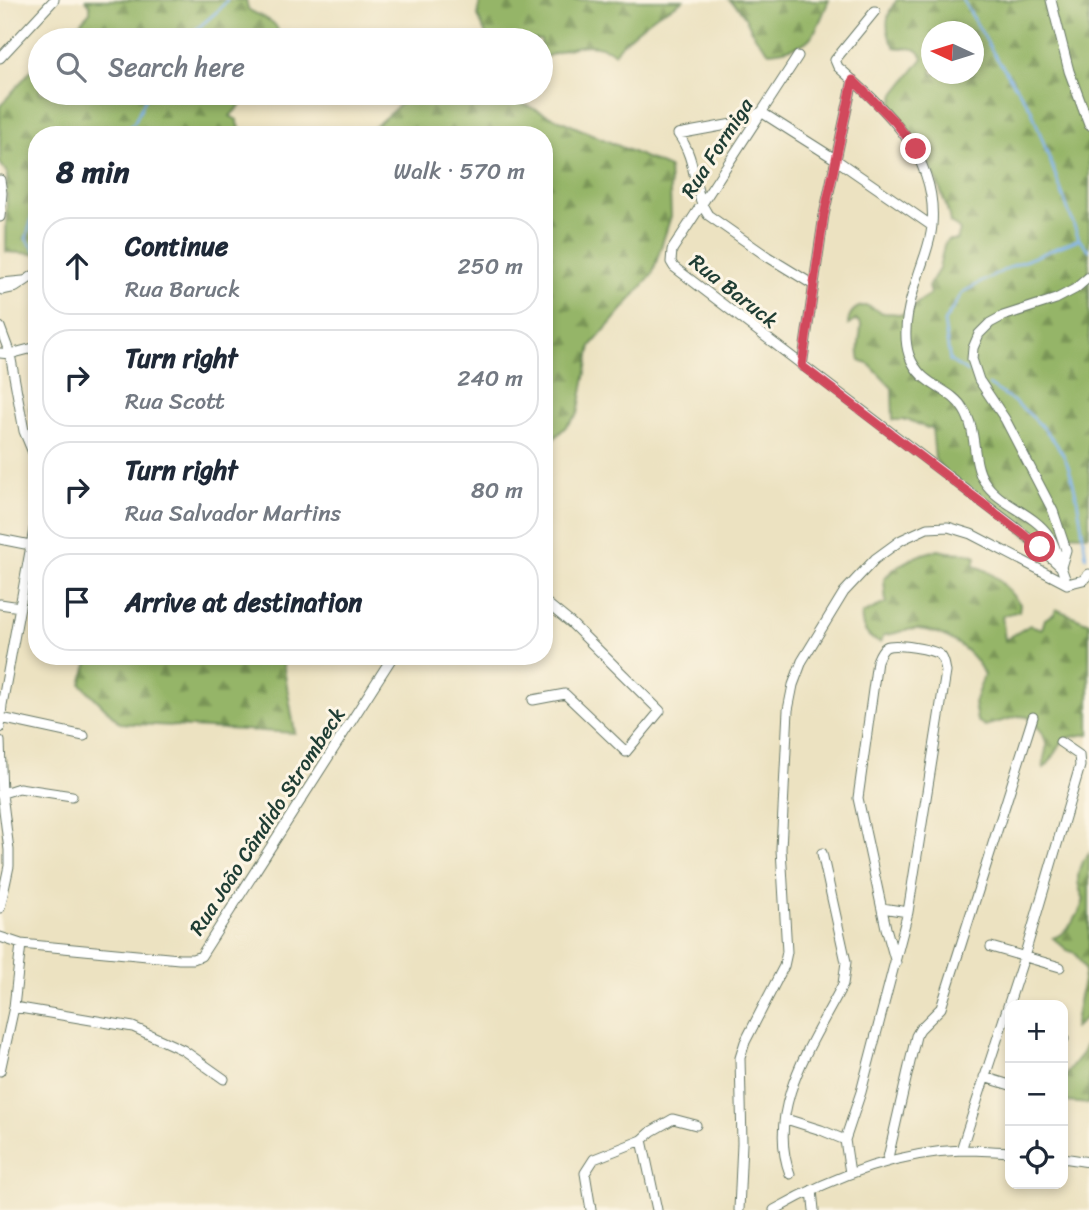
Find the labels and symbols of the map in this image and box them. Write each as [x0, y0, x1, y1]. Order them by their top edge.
north arrow [921, 21, 984, 84]
street label: Rua Formiga [670, 90, 764, 206]
route end [900, 133, 931, 164]
street label: Rua Baruck [681, 244, 787, 338]
route start [1024, 531, 1055, 562]
street label: Rua João Cândido Strombeck [178, 699, 356, 943]

